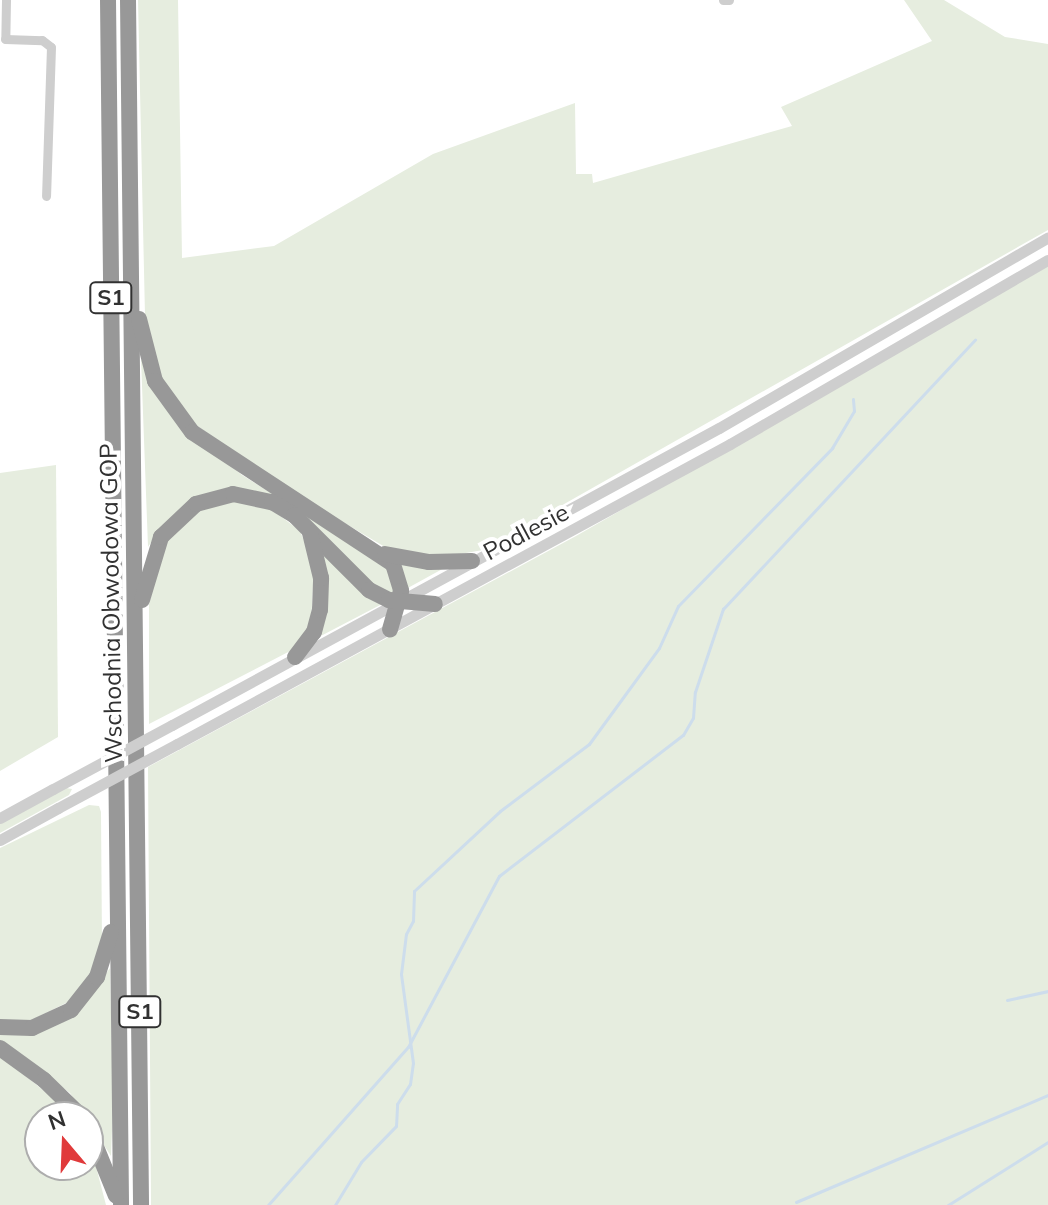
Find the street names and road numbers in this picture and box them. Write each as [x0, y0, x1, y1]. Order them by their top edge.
road number: S1 [89, 280, 133, 316]
street label: Wschodnia Obwodowa GOP [94, 443, 128, 763]
street label: Podlesie [478, 498, 574, 566]
road number: S1 [118, 994, 162, 1030]

